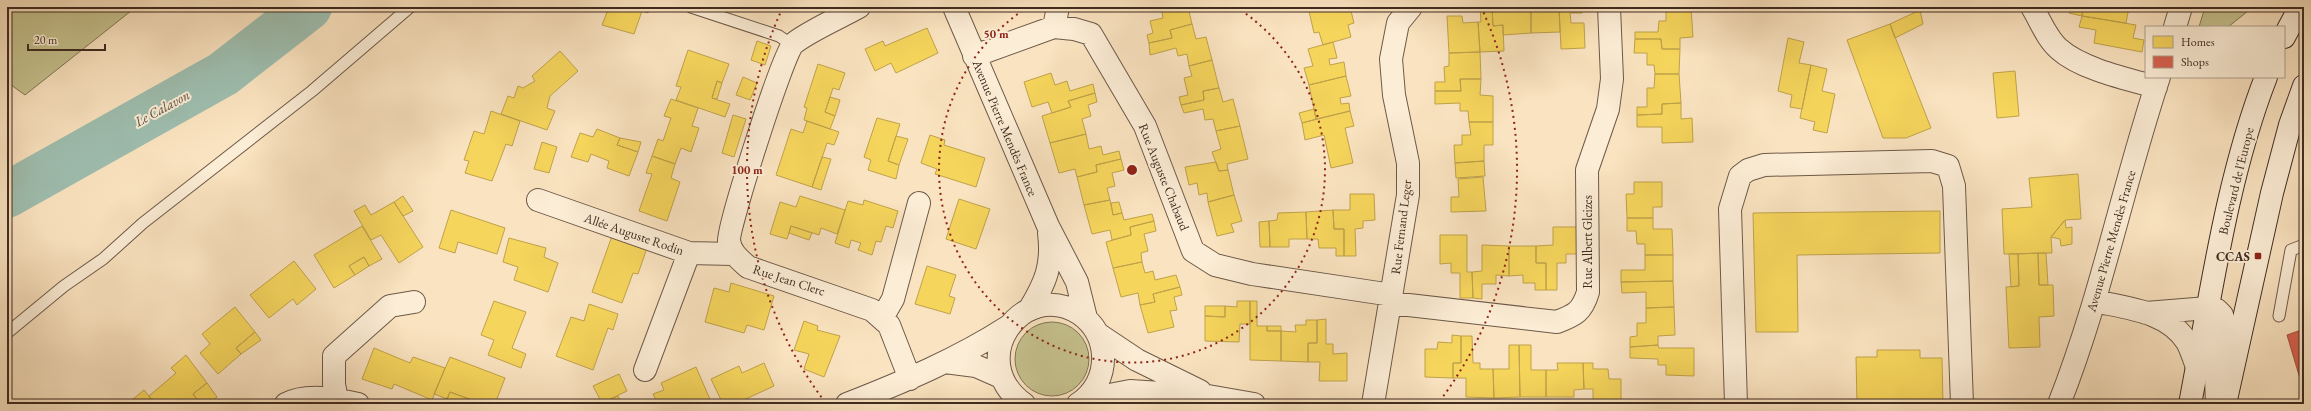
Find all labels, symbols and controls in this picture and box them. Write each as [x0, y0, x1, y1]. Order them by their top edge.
scale bar [28, 26, 105, 52]
text: 50 m [983, 26, 1009, 42]
legend [2145, 26, 2285, 78]
text: 20 m [34, 32, 58, 48]
text: Homes [2181, 34, 2215, 50]
text: Shops [2181, 54, 2209, 70]
street label: Avenue Pierre Mendès France [968, 56, 1041, 199]
water label: Le Calavon [130, 85, 193, 131]
street label: Rue Auguste Chabaud [1135, 121, 1193, 234]
street label: Boulevard de l'Europe [2214, 126, 2258, 236]
text: 100 m [731, 162, 763, 178]
centre of rings [1125, 163, 1139, 177]
street label: Avenue Pierre Mendès France [2082, 168, 2139, 315]
street label: Rue Fernand Leger [1387, 178, 1415, 275]
street label: Rue Albert Gleizes [1579, 195, 1596, 289]
street label: Allée Auguste Rodin [581, 209, 686, 259]
place label: CCAS [2216, 248, 2250, 265]
marker: CCAS [2253, 251, 2263, 261]
street label: Rue Jean Clerc [751, 260, 827, 300]

